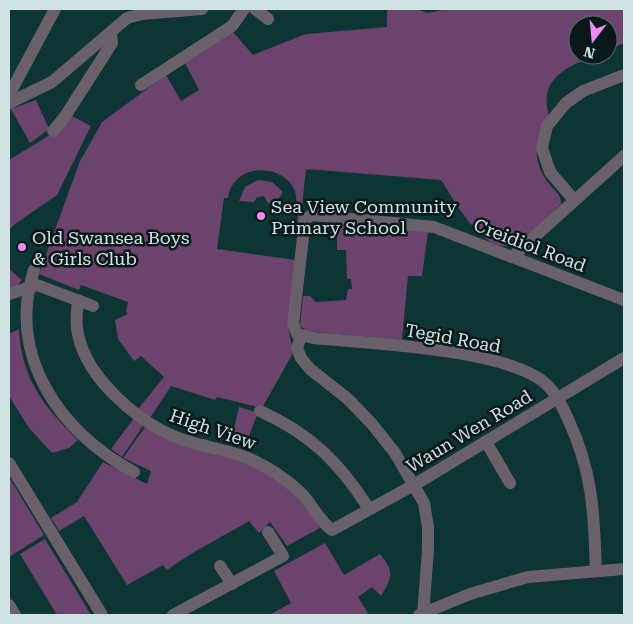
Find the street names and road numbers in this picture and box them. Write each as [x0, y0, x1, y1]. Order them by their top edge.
street label: Creidiol Road [471, 214, 590, 276]
street label: Tegid Road [403, 319, 503, 357]
street label: Waun Wen Road [403, 385, 536, 477]
street label: High View [167, 404, 259, 454]

